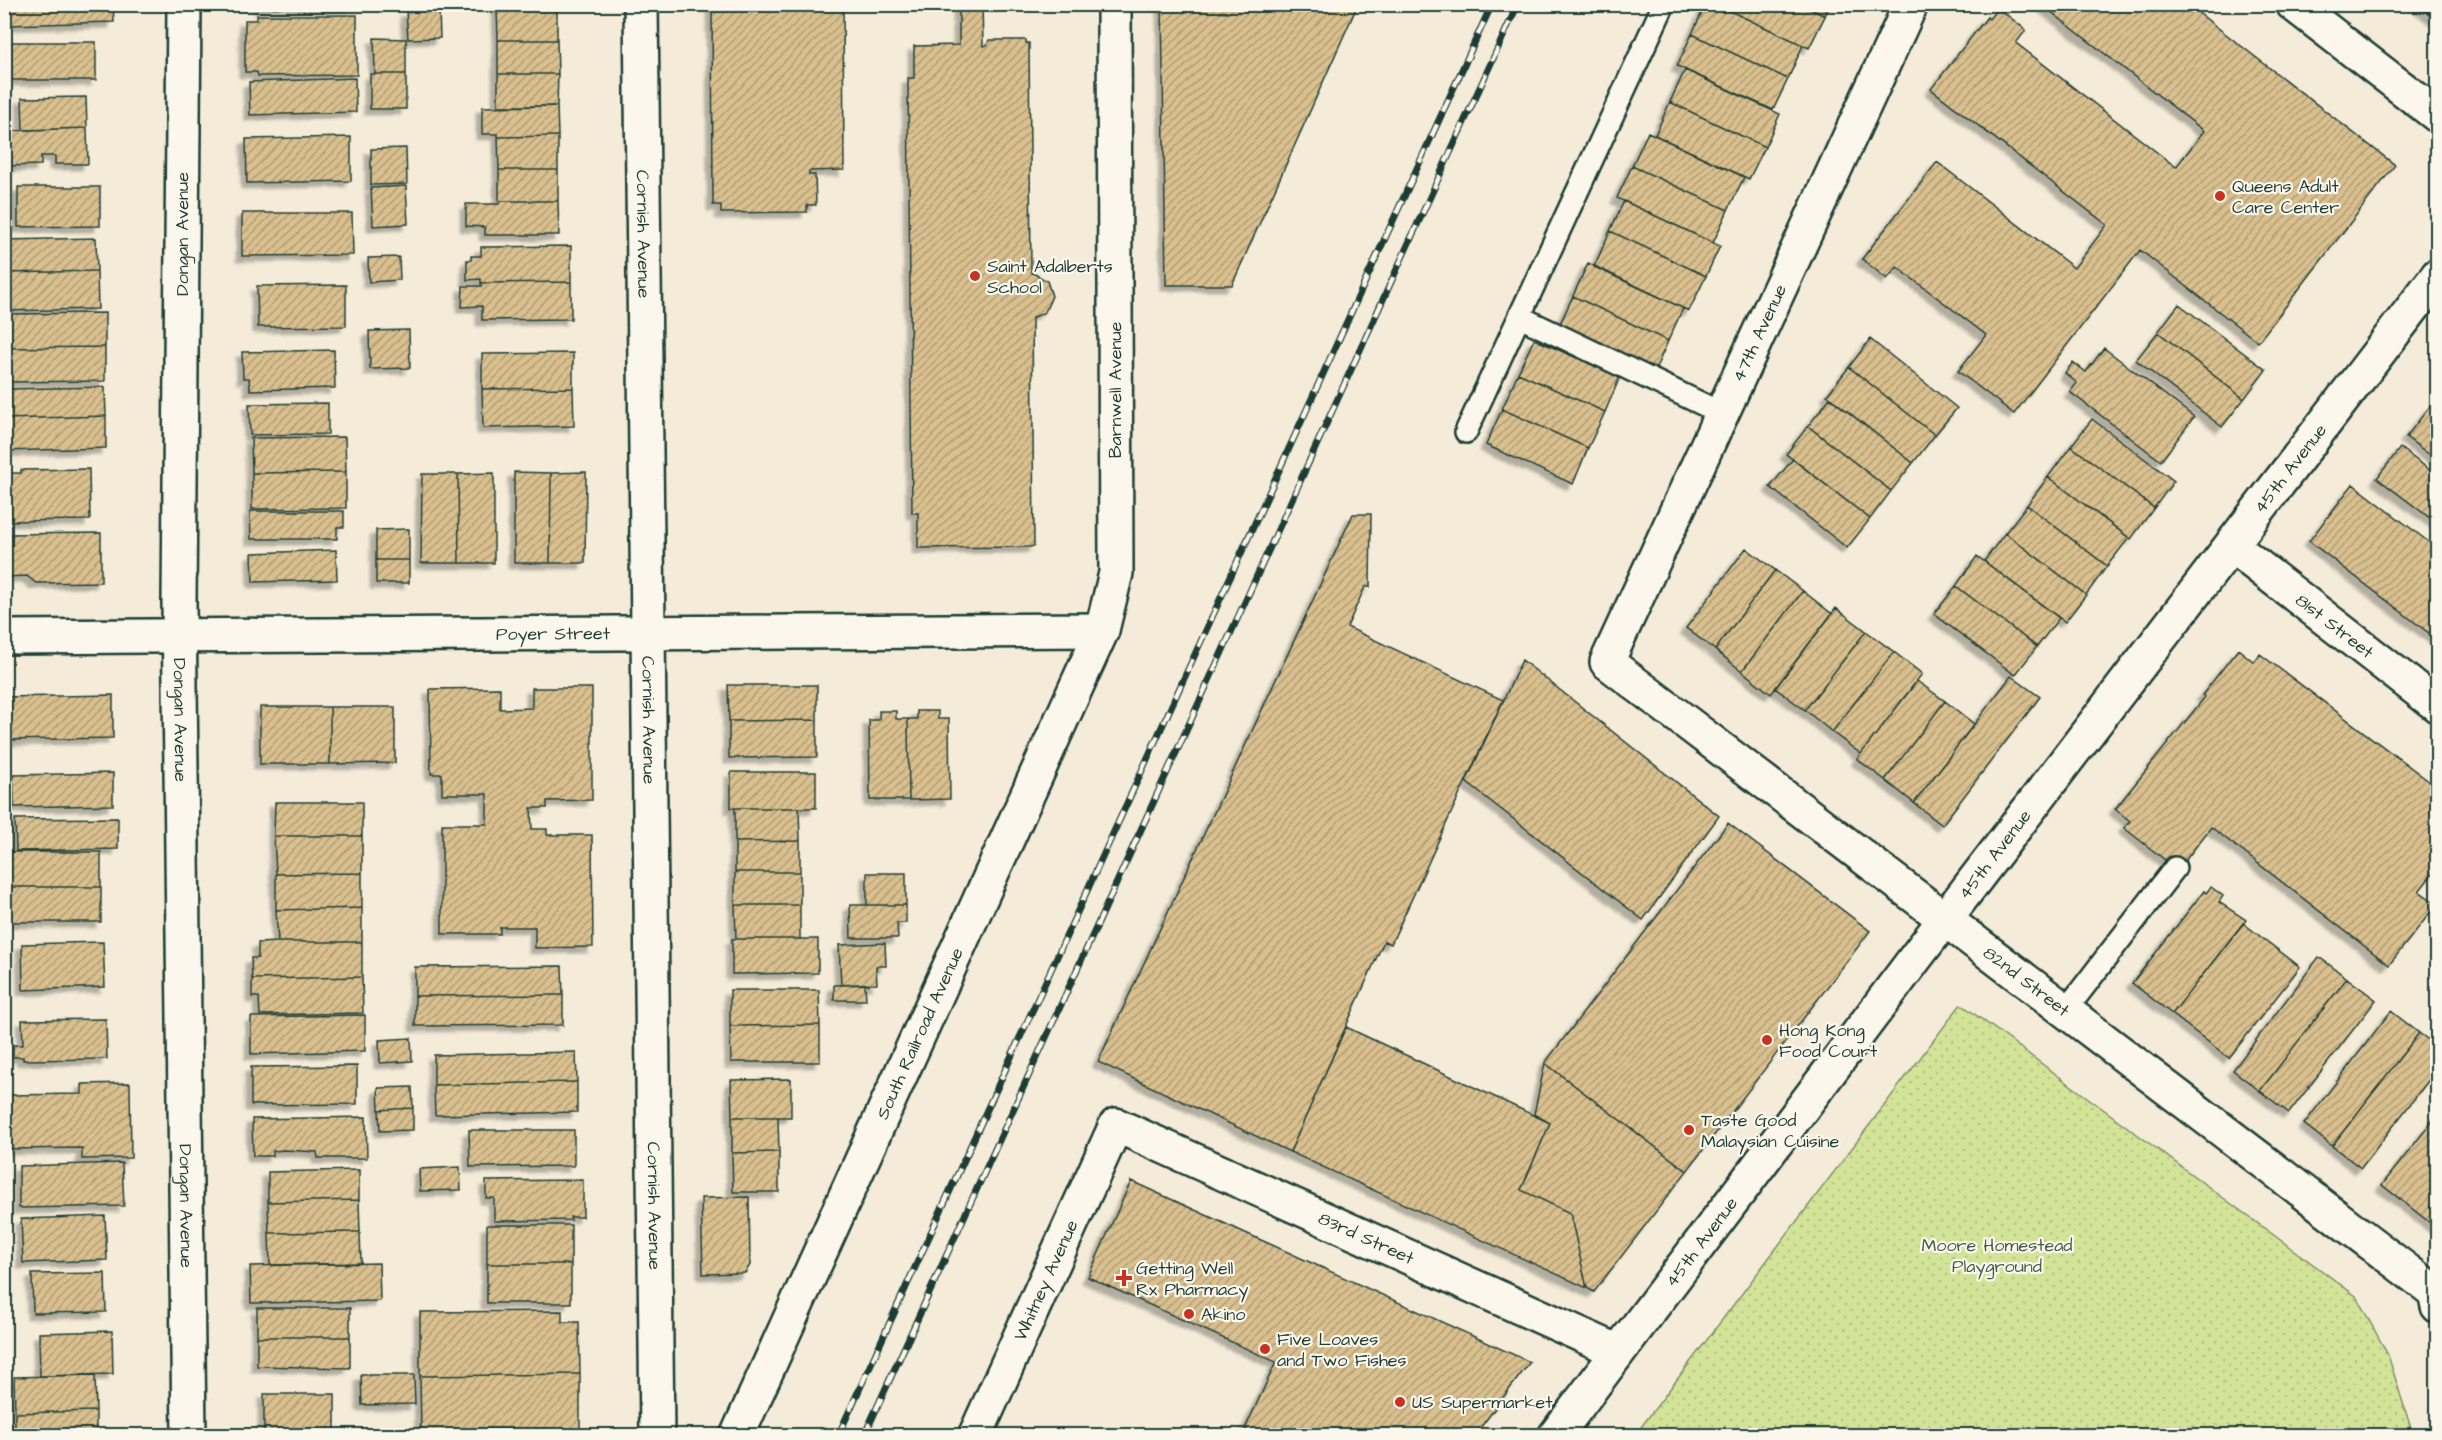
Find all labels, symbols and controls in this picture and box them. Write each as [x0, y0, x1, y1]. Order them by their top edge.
street label: Cornish Avenue [630, 170, 656, 299]
street label: Dongan Avenue [170, 172, 196, 296]
place label: Queens Adult Care Center [2232, 174, 2339, 220]
marker: Queens Adult Care Center [2213, 189, 2227, 203]
place label: Saint Adalberts School [987, 254, 1113, 300]
marker: Saint Adalberts School [968, 269, 982, 283]
street label: 47th Avenue [1726, 280, 1793, 386]
street label: Barnwell Avenue [1103, 321, 1128, 458]
street label: 45th Avenue [2248, 419, 2333, 519]
street label: 81st Street [2290, 588, 2379, 665]
street label: Poyer Street [496, 621, 611, 648]
street label: Cornish Avenue [635, 656, 662, 784]
street label: Dongan Avenue [166, 658, 193, 782]
street label: 45th Avenue [1952, 804, 2037, 905]
street label: 82nd Street [1978, 940, 2075, 1023]
street label: South Railroad Avenue [870, 943, 970, 1123]
place label: Hong Kong Food Court [1779, 1018, 1878, 1064]
marker: Hong Kong Food Court [1760, 1033, 1774, 1047]
place label: Taste Good Malaysian Cuisine [1701, 1108, 1839, 1155]
marker: Taste Good Malaysian Cuisine [1682, 1123, 1696, 1137]
street label: Cornish Avenue [641, 1142, 667, 1270]
street label: Dongan Avenue [172, 1144, 199, 1268]
street label: 45th Avenue [1659, 1192, 1744, 1292]
street label: 83rd Street [1314, 1206, 1419, 1271]
street label: Whitney Avenue [1008, 1216, 1084, 1345]
park label: Moore Homestead Playground [1921, 1233, 2073, 1280]
place label: Getting Well Rx Pharmacy [1136, 1256, 1249, 1303]
marker: Getting Well Rx Pharmacy [1117, 1271, 1131, 1285]
place label: Akino [1201, 1302, 1245, 1327]
marker: Akino [1182, 1307, 1196, 1321]
place label: Five Loaves and Two Fishes [1277, 1327, 1407, 1373]
marker: Five Loaves and Two Fishes [1258, 1342, 1272, 1356]
place label: US Supermarket [1412, 1390, 1553, 1415]
marker: US Supermarket [1393, 1395, 1407, 1409]

